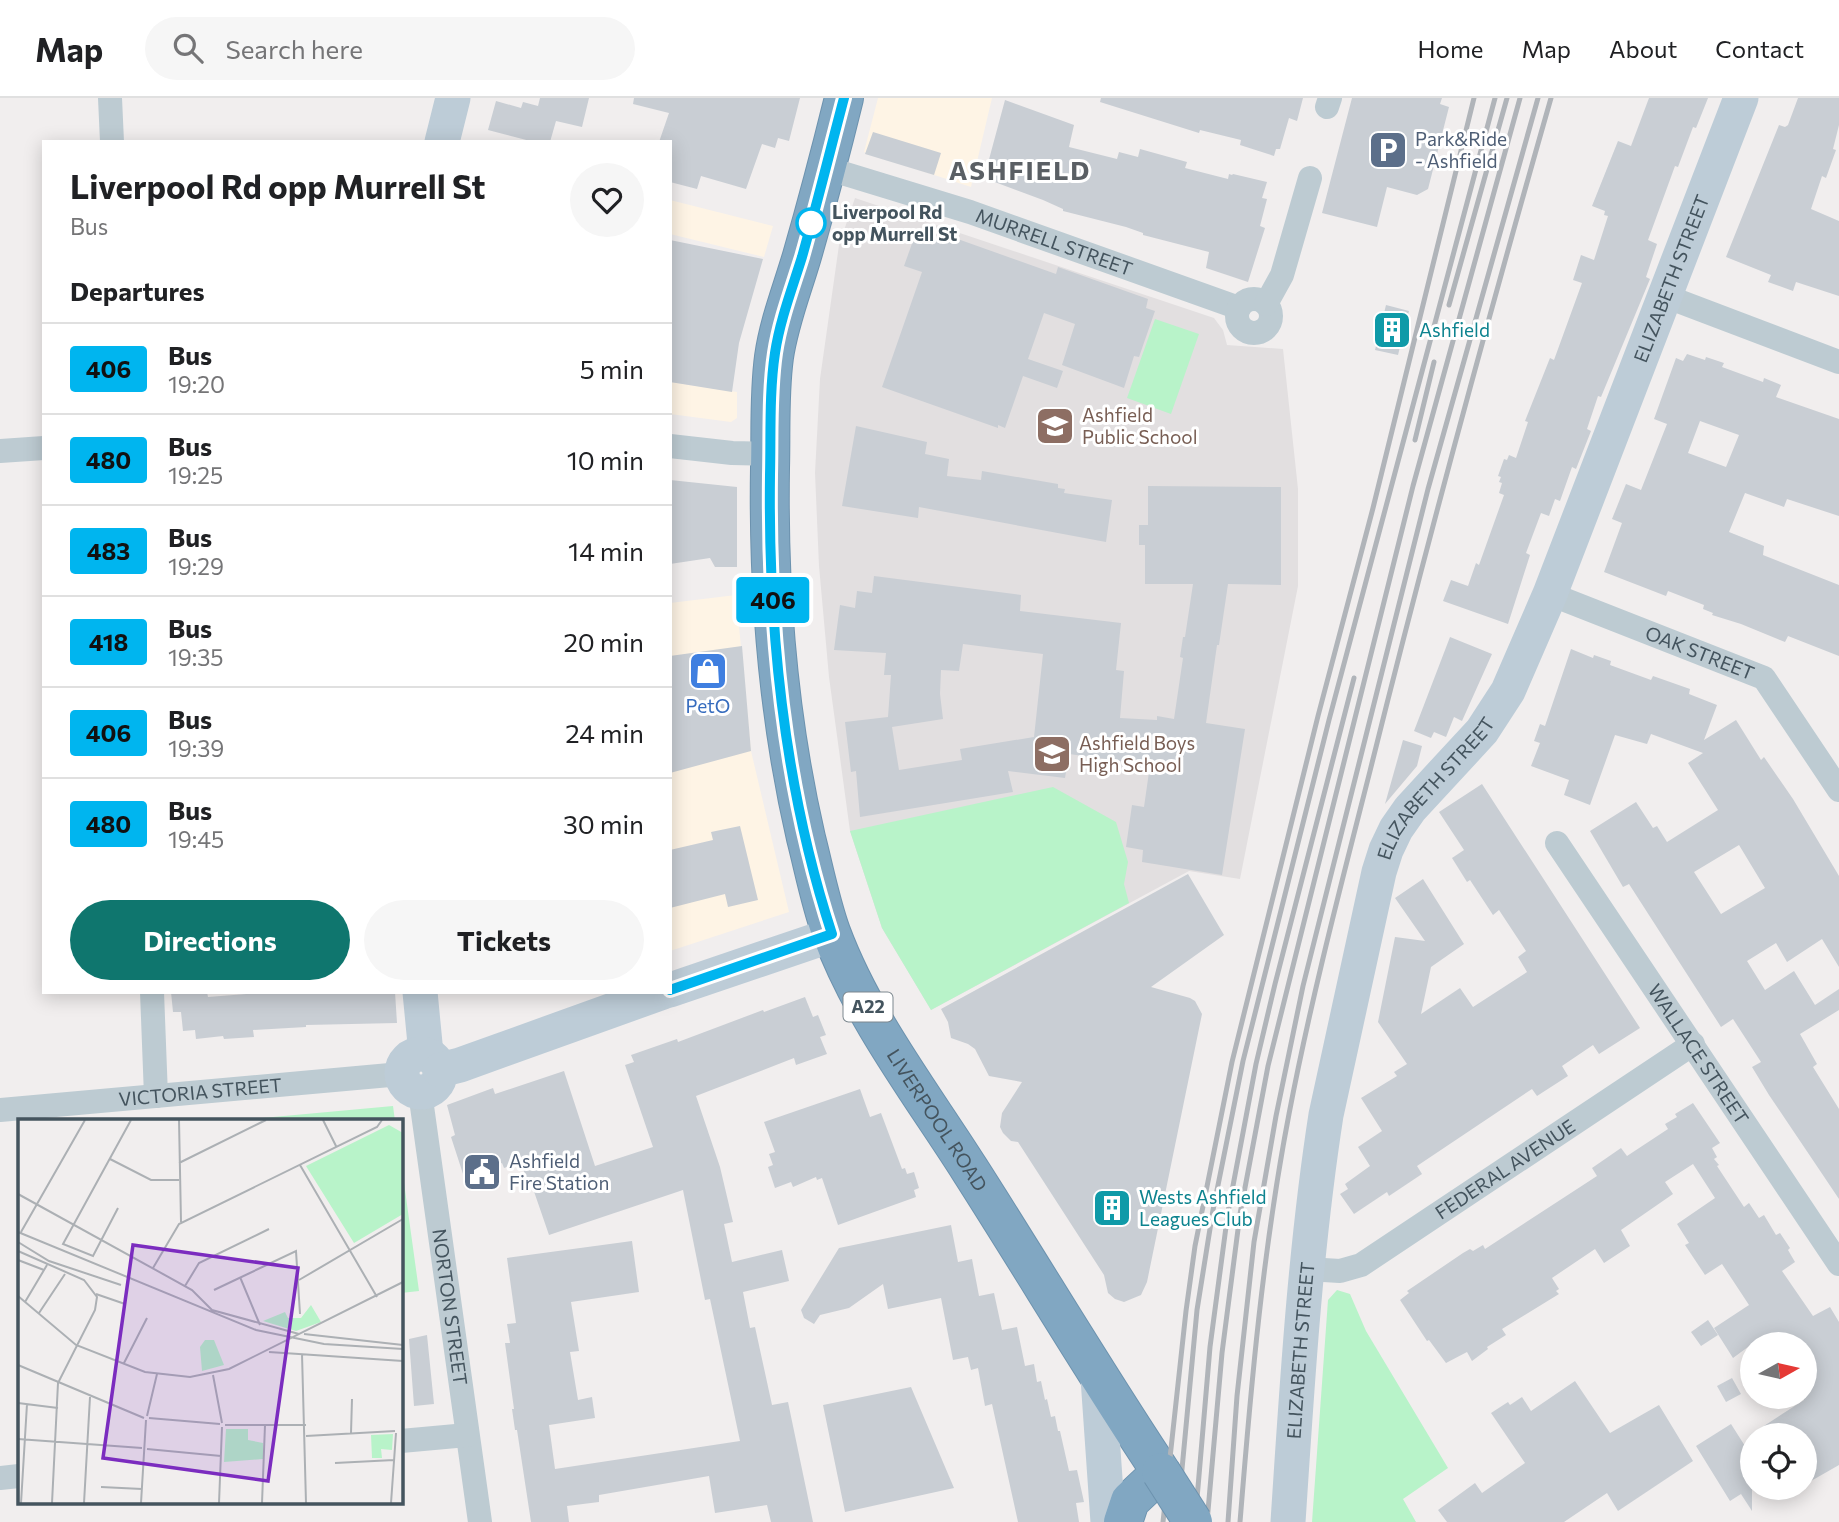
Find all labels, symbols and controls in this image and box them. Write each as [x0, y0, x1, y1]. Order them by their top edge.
search box [145, 17, 635, 80]
text: Map [35, 28, 103, 69]
icon: search [169, 29, 207, 67]
text: Search here [225, 33, 363, 64]
text: Home [1418, 34, 1484, 63]
text: Map [1522, 34, 1571, 63]
text: About [1609, 34, 1677, 63]
text: Contact [1715, 34, 1804, 63]
place label: Park&Ride - Ashfield [1415, 127, 1507, 172]
parking icon: Park&Ride - Ashfield [1367, 129, 1409, 171]
district label: ASHFIELD [949, 154, 1091, 185]
button: heart [570, 163, 644, 237]
text: Liverpool Rd opp Murrell St [70, 165, 485, 206]
street label: ELIZABETH STREET [1628, 191, 1714, 365]
place label: Liverpool Rd opp Murrell St [832, 200, 957, 245]
street label: MURRELL STREET [973, 203, 1136, 280]
marker: Liverpool Rd opp Murrell St [796, 208, 826, 238]
text: Bus [70, 212, 108, 240]
text: Departures [70, 275, 205, 306]
building icon: Ashfield [1371, 309, 1413, 351]
place label: Ashfield [1419, 318, 1490, 341]
text: Bus [168, 339, 212, 370]
text: 5 min [580, 353, 644, 384]
text: 406 [86, 354, 131, 383]
text: 19:20 [168, 370, 225, 398]
place label: Ashfield Public School [1082, 403, 1197, 448]
school or university icon: Ashfield Public School [1034, 405, 1076, 447]
text: Bus [168, 430, 212, 461]
text: 10 min [567, 444, 644, 475]
text: 480 [86, 445, 131, 474]
text: 19:25 [168, 461, 223, 489]
text: Bus [168, 521, 212, 552]
text: 14 min [568, 535, 644, 566]
text: 483 [87, 536, 130, 565]
text: 19:29 [168, 552, 224, 580]
line badge: 406 [733, 577, 813, 623]
text: 406 [750, 585, 796, 614]
text: Bus [168, 612, 212, 643]
street label: OAK STREET [1642, 621, 1758, 684]
text: 20 min [563, 626, 644, 657]
text: 418 [89, 627, 128, 656]
text: 19:35 [168, 643, 224, 671]
shop icon: PetO [687, 650, 729, 692]
place label: PetO [686, 694, 730, 717]
text: Bus [168, 703, 212, 734]
street label: ELIZABETH STREET [1372, 713, 1499, 862]
text: 24 min [565, 717, 644, 748]
text: 406 [86, 718, 131, 747]
place label: Ashfield Boys High School [1079, 731, 1195, 776]
school or university icon: Ashfield Boys High School [1031, 733, 1073, 775]
text: 19:39 [168, 734, 224, 762]
text: Bus [168, 794, 212, 825]
text: 30 min [563, 808, 644, 839]
text: 480 [86, 809, 131, 838]
text: 19:45 [168, 825, 224, 853]
button: Directions [70, 900, 350, 980]
button: Tickets [364, 900, 644, 980]
street label: WALLACE STREET [1644, 979, 1754, 1128]
road number: A22 [844, 992, 892, 1022]
street label: LIVERPOOL ROAD [883, 1045, 992, 1195]
street label: VICTORIA STREET [118, 1073, 283, 1110]
street label: FEDERAL AVENUE [1430, 1114, 1579, 1224]
inset map [18, 1119, 402, 1504]
place label: Ashfield Fire Station [509, 1149, 609, 1194]
public building icon: Ashfield Fire Station [461, 1151, 503, 1193]
place label: Wests Ashfield Leagues Club [1139, 1185, 1267, 1230]
building icon: Wests Ashfield Leagues Club [1091, 1187, 1133, 1229]
street label: NORTON STREET [428, 1227, 473, 1387]
street label: ELIZABETH STREET [1282, 1261, 1319, 1440]
north arrow [1740, 1332, 1816, 1409]
map controls [1740, 1332, 1817, 1500]
button: locate [1740, 1423, 1817, 1500]

